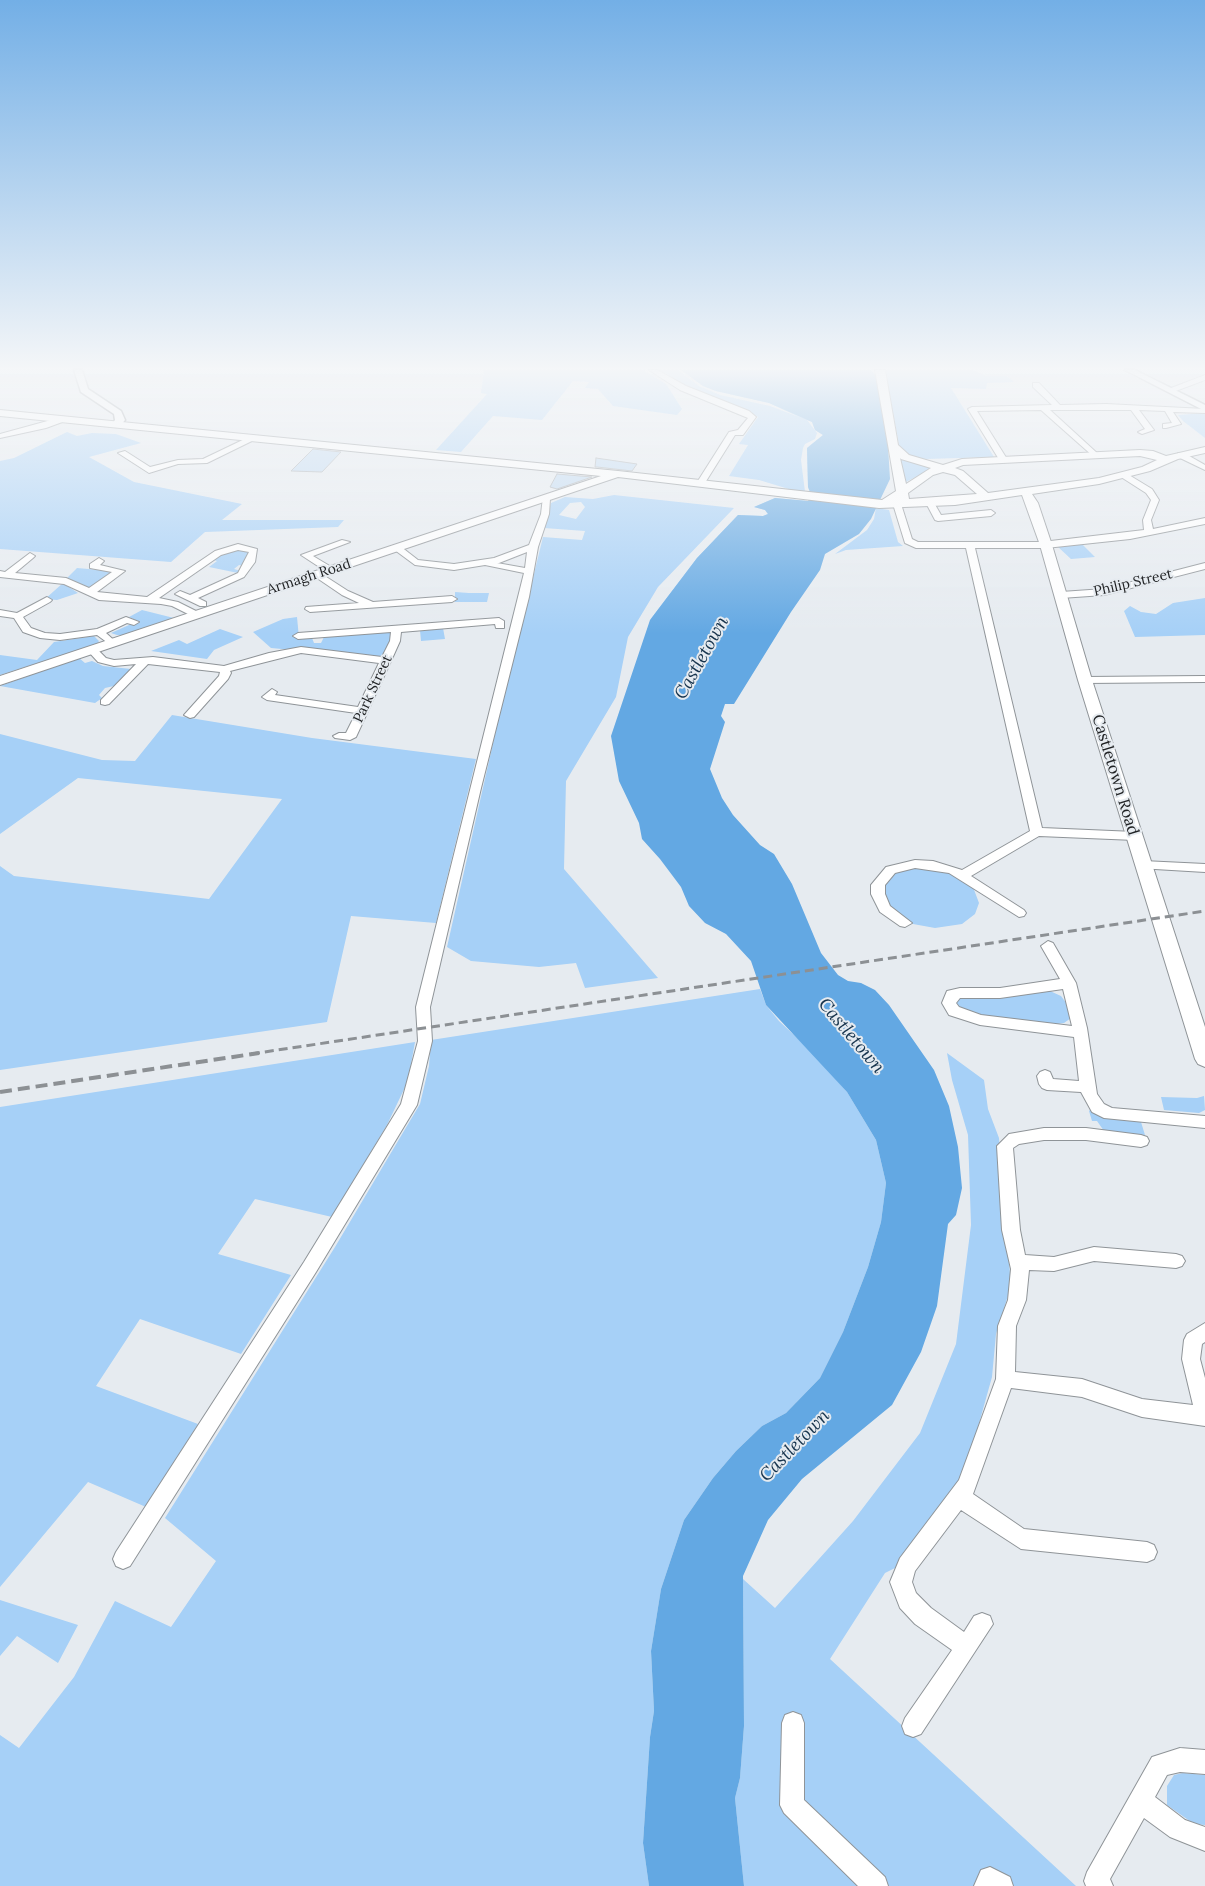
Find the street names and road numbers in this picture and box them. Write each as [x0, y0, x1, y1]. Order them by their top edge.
street label: Armagh Road [265, 556, 353, 598]
street label: Philip Street [1092, 566, 1174, 600]
street label: Park Street [350, 653, 396, 725]
street label: Castletown Road [1088, 712, 1142, 838]

